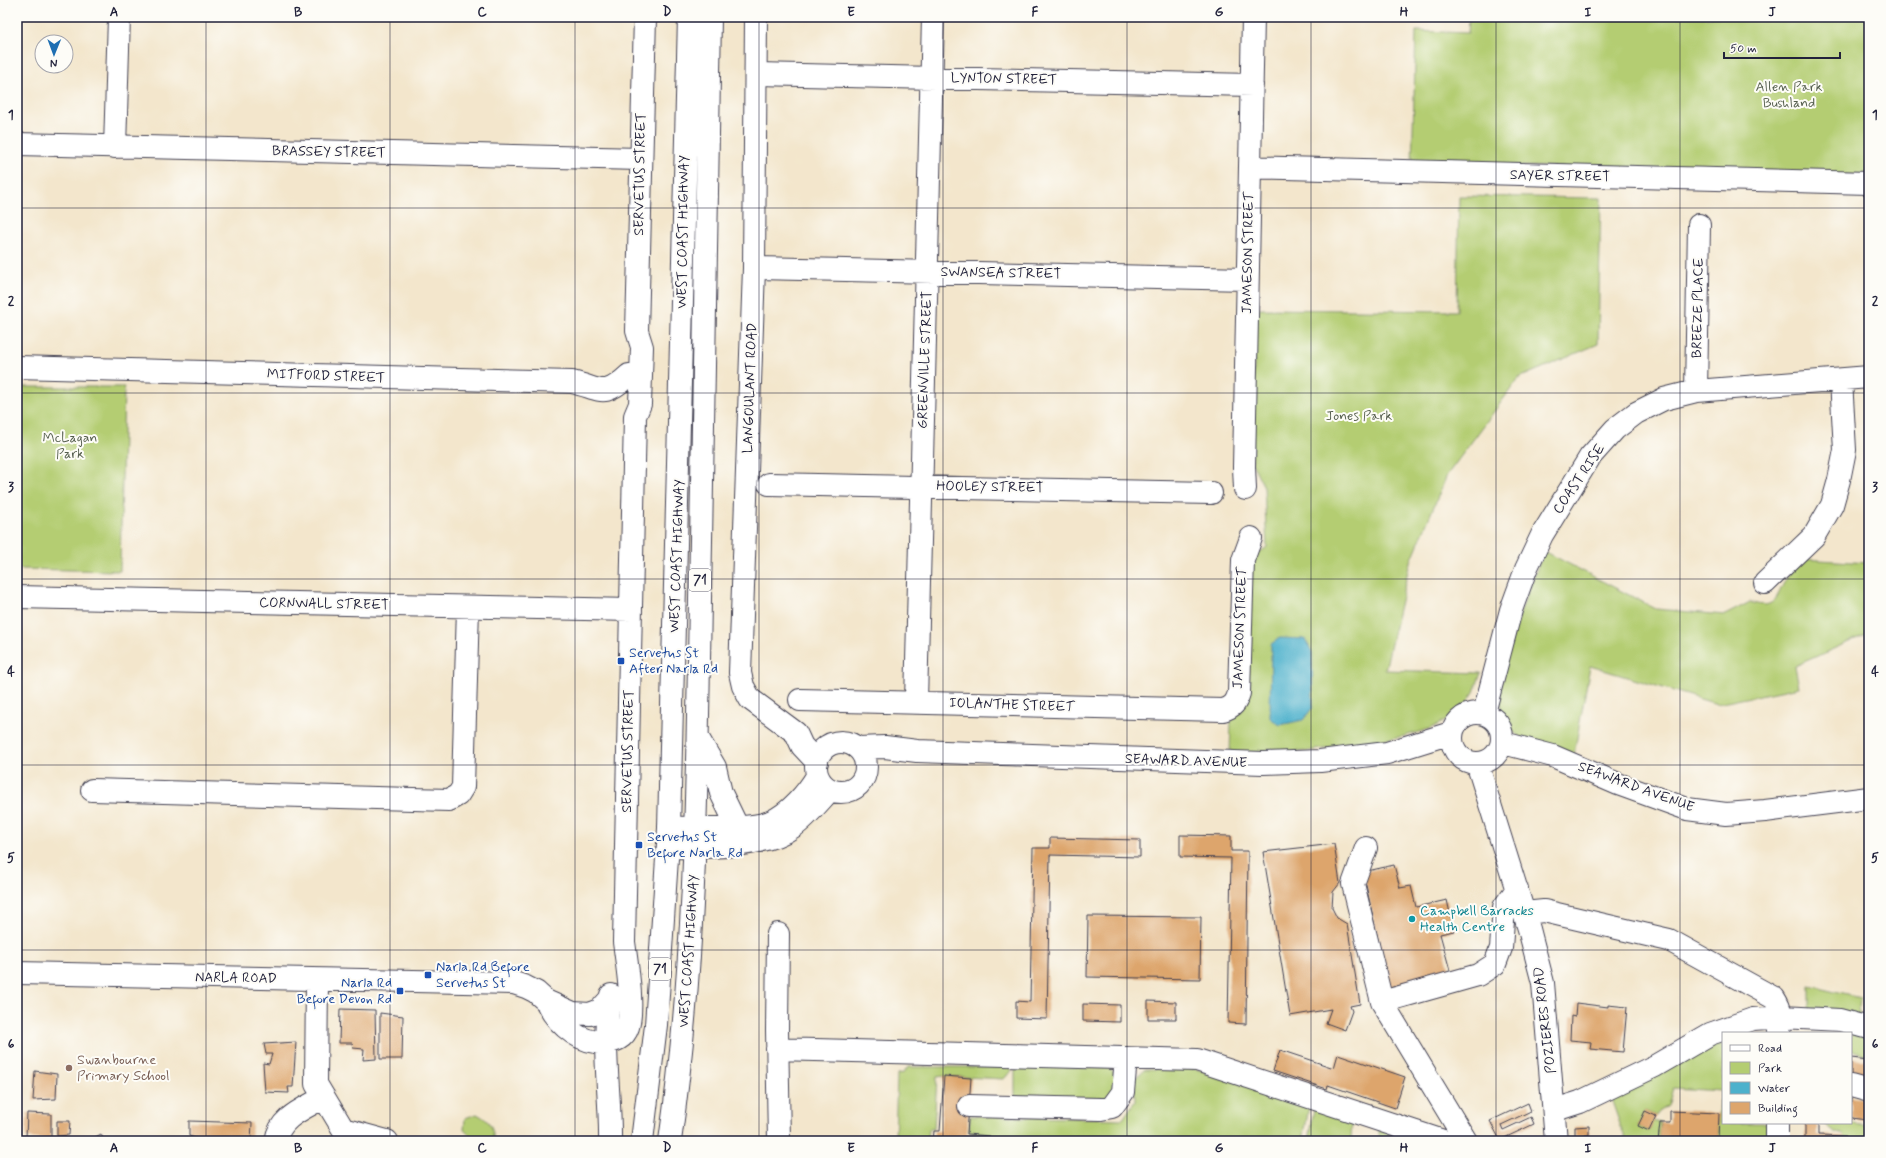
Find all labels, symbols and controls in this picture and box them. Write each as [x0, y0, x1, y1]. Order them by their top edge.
text: A [110, 4, 118, 21]
text: B [294, 4, 303, 21]
text: C [477, 4, 487, 21]
text: D [663, 4, 672, 21]
text: E [847, 4, 855, 21]
text: F [1032, 4, 1039, 21]
text: G [1215, 4, 1224, 21]
text: H [1400, 4, 1409, 21]
text: I [1585, 4, 1592, 21]
text: J [1768, 4, 1776, 21]
north arrow [34, 34, 74, 74]
scale bar [1724, 34, 1840, 60]
text: 50 m [1730, 41, 1757, 57]
text: N [50, 56, 58, 70]
street label: LYNTON STREET [951, 69, 1057, 89]
park label: Allen Park Bushland [1755, 78, 1823, 112]
text: 1 [8, 107, 14, 124]
text: 1 [1872, 107, 1878, 124]
street label: SERVETUS STREET [630, 112, 650, 236]
street label: BRASSEY STREET [272, 142, 386, 162]
street label: WEST COAST HIGHWAY [673, 155, 693, 309]
street label: SAYER STREET [1510, 166, 1610, 186]
street label: JAMESON STREET [1238, 191, 1258, 314]
street label: BREEZE PLACE [1688, 258, 1708, 358]
street label: SWANSEA STREET [940, 263, 1062, 283]
street label: GREENVILLE STREET [914, 291, 936, 429]
text: 2 [8, 293, 15, 310]
text: 2 [1872, 293, 1879, 310]
street label: LANGOULANT ROAD [739, 322, 761, 454]
street label: MITFORD STREET [267, 365, 385, 387]
park label: Jones Park [1326, 407, 1392, 425]
park label: McLagan Park [43, 429, 98, 463]
street label: COAST RISE [1549, 440, 1609, 518]
street label: HOOLEY STREET [936, 477, 1044, 497]
text: 3 [8, 479, 14, 496]
street label: WEST COAST HIGHWAY [665, 479, 689, 633]
text: 3 [1872, 479, 1878, 496]
street label: JAMESON STREET [1229, 566, 1251, 689]
road number: 71 [689, 569, 711, 591]
street label: CORNWALL STREET [259, 594, 389, 614]
place label: Servetus St After Narla Rd [629, 644, 718, 678]
marker: Servetus St After Narla Rd [616, 656, 626, 666]
text: 4 [7, 664, 15, 681]
text: 4 [1871, 664, 1879, 681]
street label: SERVETUS STREET [618, 689, 638, 813]
street label: IOLANTHE STREET [949, 694, 1076, 716]
street label: SEAWARD AVENUE [1125, 750, 1247, 772]
street label: SEAWARD AVENUE [1575, 758, 1697, 816]
place label: Servetus St Before Narla Rd [647, 828, 743, 864]
marker: Servetus St Before Narla Rd [634, 840, 644, 850]
text: 5 [7, 850, 15, 867]
text: 5 [1871, 850, 1879, 867]
street label: WEST COAST HIGHWAY [675, 874, 703, 1028]
place label: Campbell Barracks Health Centre [1420, 902, 1534, 936]
marker: Campbell Barracks Health Centre [1407, 914, 1417, 924]
place label: Narla Rd Before Servetus St [436, 958, 530, 992]
road number: 71 [649, 958, 671, 980]
street label: POZIERES ROAD [1530, 965, 1560, 1075]
street label: NARLA ROAD [195, 968, 277, 988]
marker: Narla Rd Before Servetus St [423, 970, 433, 980]
place label: Narla Rd Before Devon Rd [297, 974, 392, 1010]
marker: Narla Rd Before Devon Rd [395, 986, 405, 996]
legend [1722, 1032, 1852, 1124]
text: 6 [8, 1036, 15, 1053]
text: 6 [1872, 1036, 1879, 1053]
text: Road [1758, 1041, 1782, 1057]
place label: Swanbourne Primary School [77, 1051, 170, 1085]
text: Park [1758, 1061, 1782, 1077]
marker: Swanbourne Primary School [64, 1063, 74, 1073]
text: Water [1758, 1081, 1790, 1097]
text: Building [1758, 1101, 1798, 1118]
text: A [110, 1140, 118, 1157]
text: B [294, 1140, 303, 1157]
text: C [477, 1140, 487, 1157]
text: D [663, 1140, 672, 1157]
text: E [847, 1140, 855, 1157]
text: F [1032, 1140, 1039, 1157]
text: G [1215, 1140, 1224, 1157]
text: H [1400, 1140, 1409, 1157]
text: I [1585, 1140, 1592, 1157]
text: J [1768, 1140, 1776, 1157]

